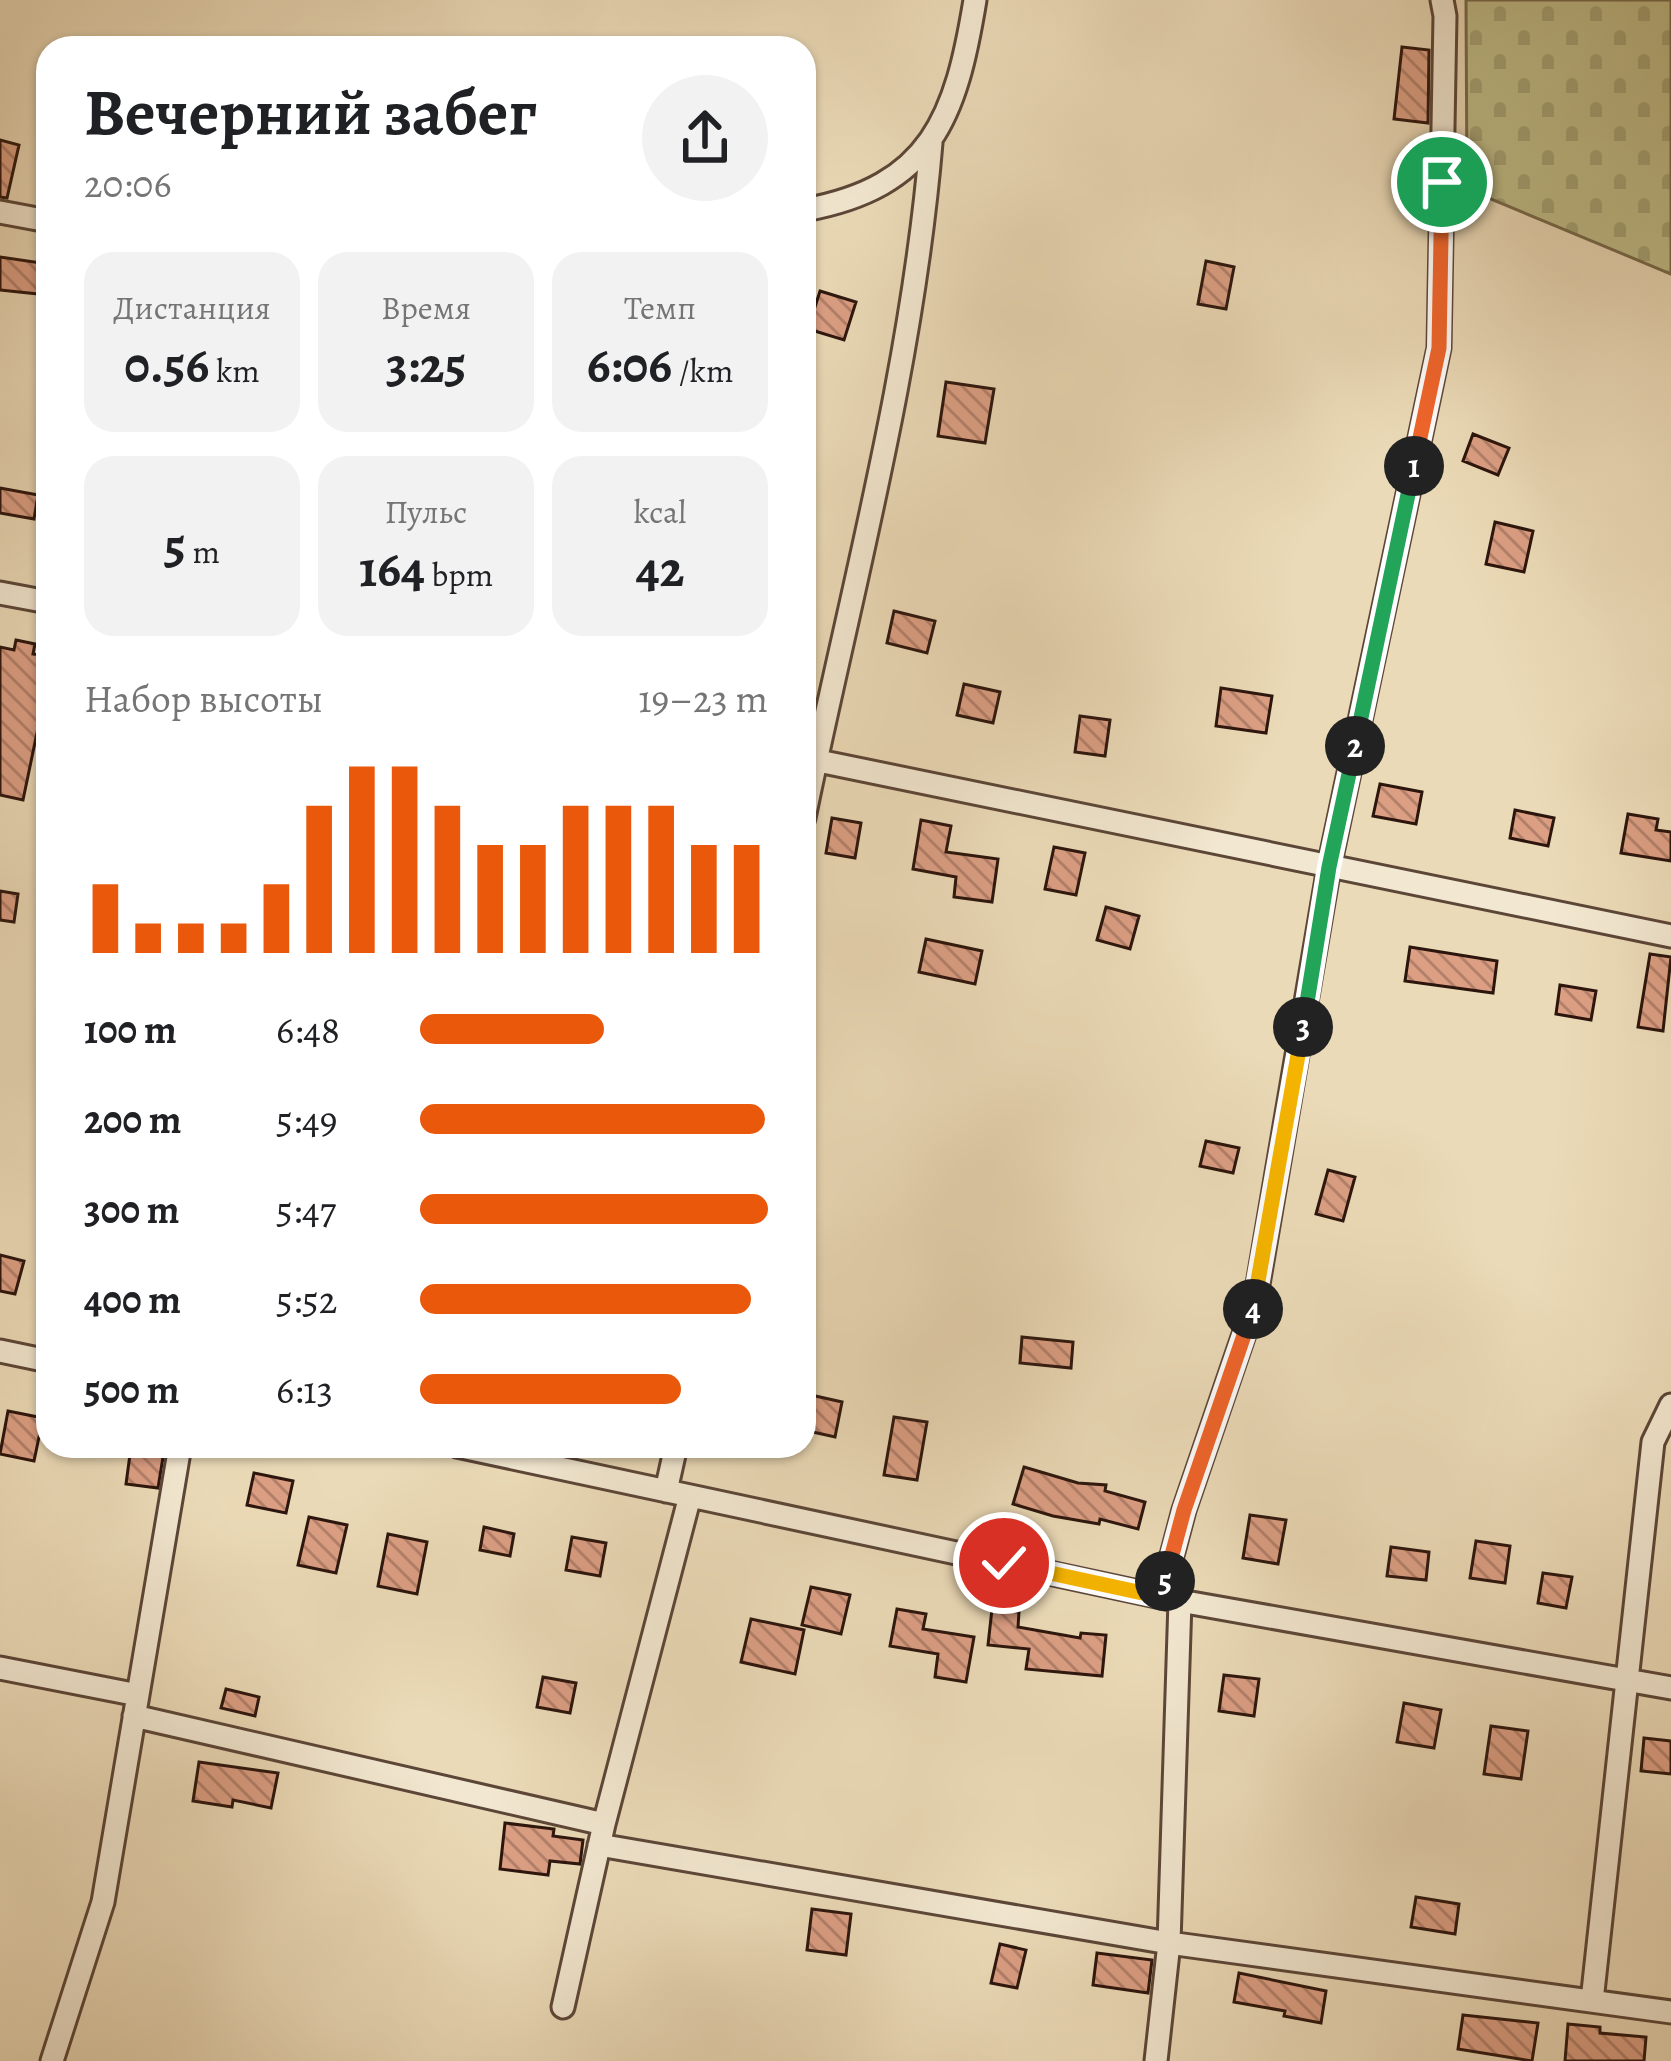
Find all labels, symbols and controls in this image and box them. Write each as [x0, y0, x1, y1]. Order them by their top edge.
text: Вечерний забег [84, 67, 537, 157]
button: share [642, 75, 768, 201]
pin [1391, 131, 1493, 233]
icon: arrive [1409, 149, 1475, 215]
text: 20:06 [84, 157, 171, 210]
text: Дистанция [113, 285, 271, 330]
text: Время [381, 285, 471, 330]
text: Темп [624, 285, 696, 330]
text: 0.56 [124, 330, 209, 400]
text: 3:25 [386, 330, 466, 400]
text: 6:06 [587, 330, 672, 400]
text: km [209, 348, 260, 393]
text: /km [672, 348, 733, 393]
pin: 1 [1384, 436, 1444, 496]
text: 1 [1408, 443, 1420, 488]
text: Пульс [385, 489, 467, 534]
text: kcal [634, 489, 686, 534]
text: 5 [164, 511, 186, 581]
text: m [186, 529, 220, 574]
text: 164 [359, 534, 425, 604]
text: 42 [636, 534, 684, 604]
text: bpm [425, 552, 493, 597]
text: Набор высоты [84, 672, 323, 725]
text: 19–23 m [638, 672, 768, 725]
pin: 2 [1325, 716, 1385, 776]
text: 2 [1347, 723, 1363, 768]
pin: 3 [1273, 997, 1333, 1057]
text: 100 m [84, 1003, 177, 1056]
text: 6:48 [276, 1003, 340, 1056]
text: 3 [1296, 1004, 1310, 1049]
text: 200 m [84, 1093, 182, 1146]
text: 5:49 [276, 1093, 337, 1146]
text: 300 m [84, 1183, 179, 1236]
text: 5:47 [276, 1183, 336, 1236]
text: 400 m [84, 1273, 181, 1326]
text: 5:52 [276, 1273, 337, 1326]
pin: 4 [1223, 1279, 1283, 1339]
text: 4 [1245, 1286, 1261, 1331]
text: 500 m [84, 1363, 179, 1416]
text: 6:13 [276, 1363, 333, 1416]
pin [953, 1512, 1055, 1614]
icon: check [971, 1530, 1037, 1596]
pin: 5 [1135, 1551, 1195, 1611]
text: 5 [1158, 1558, 1172, 1603]

